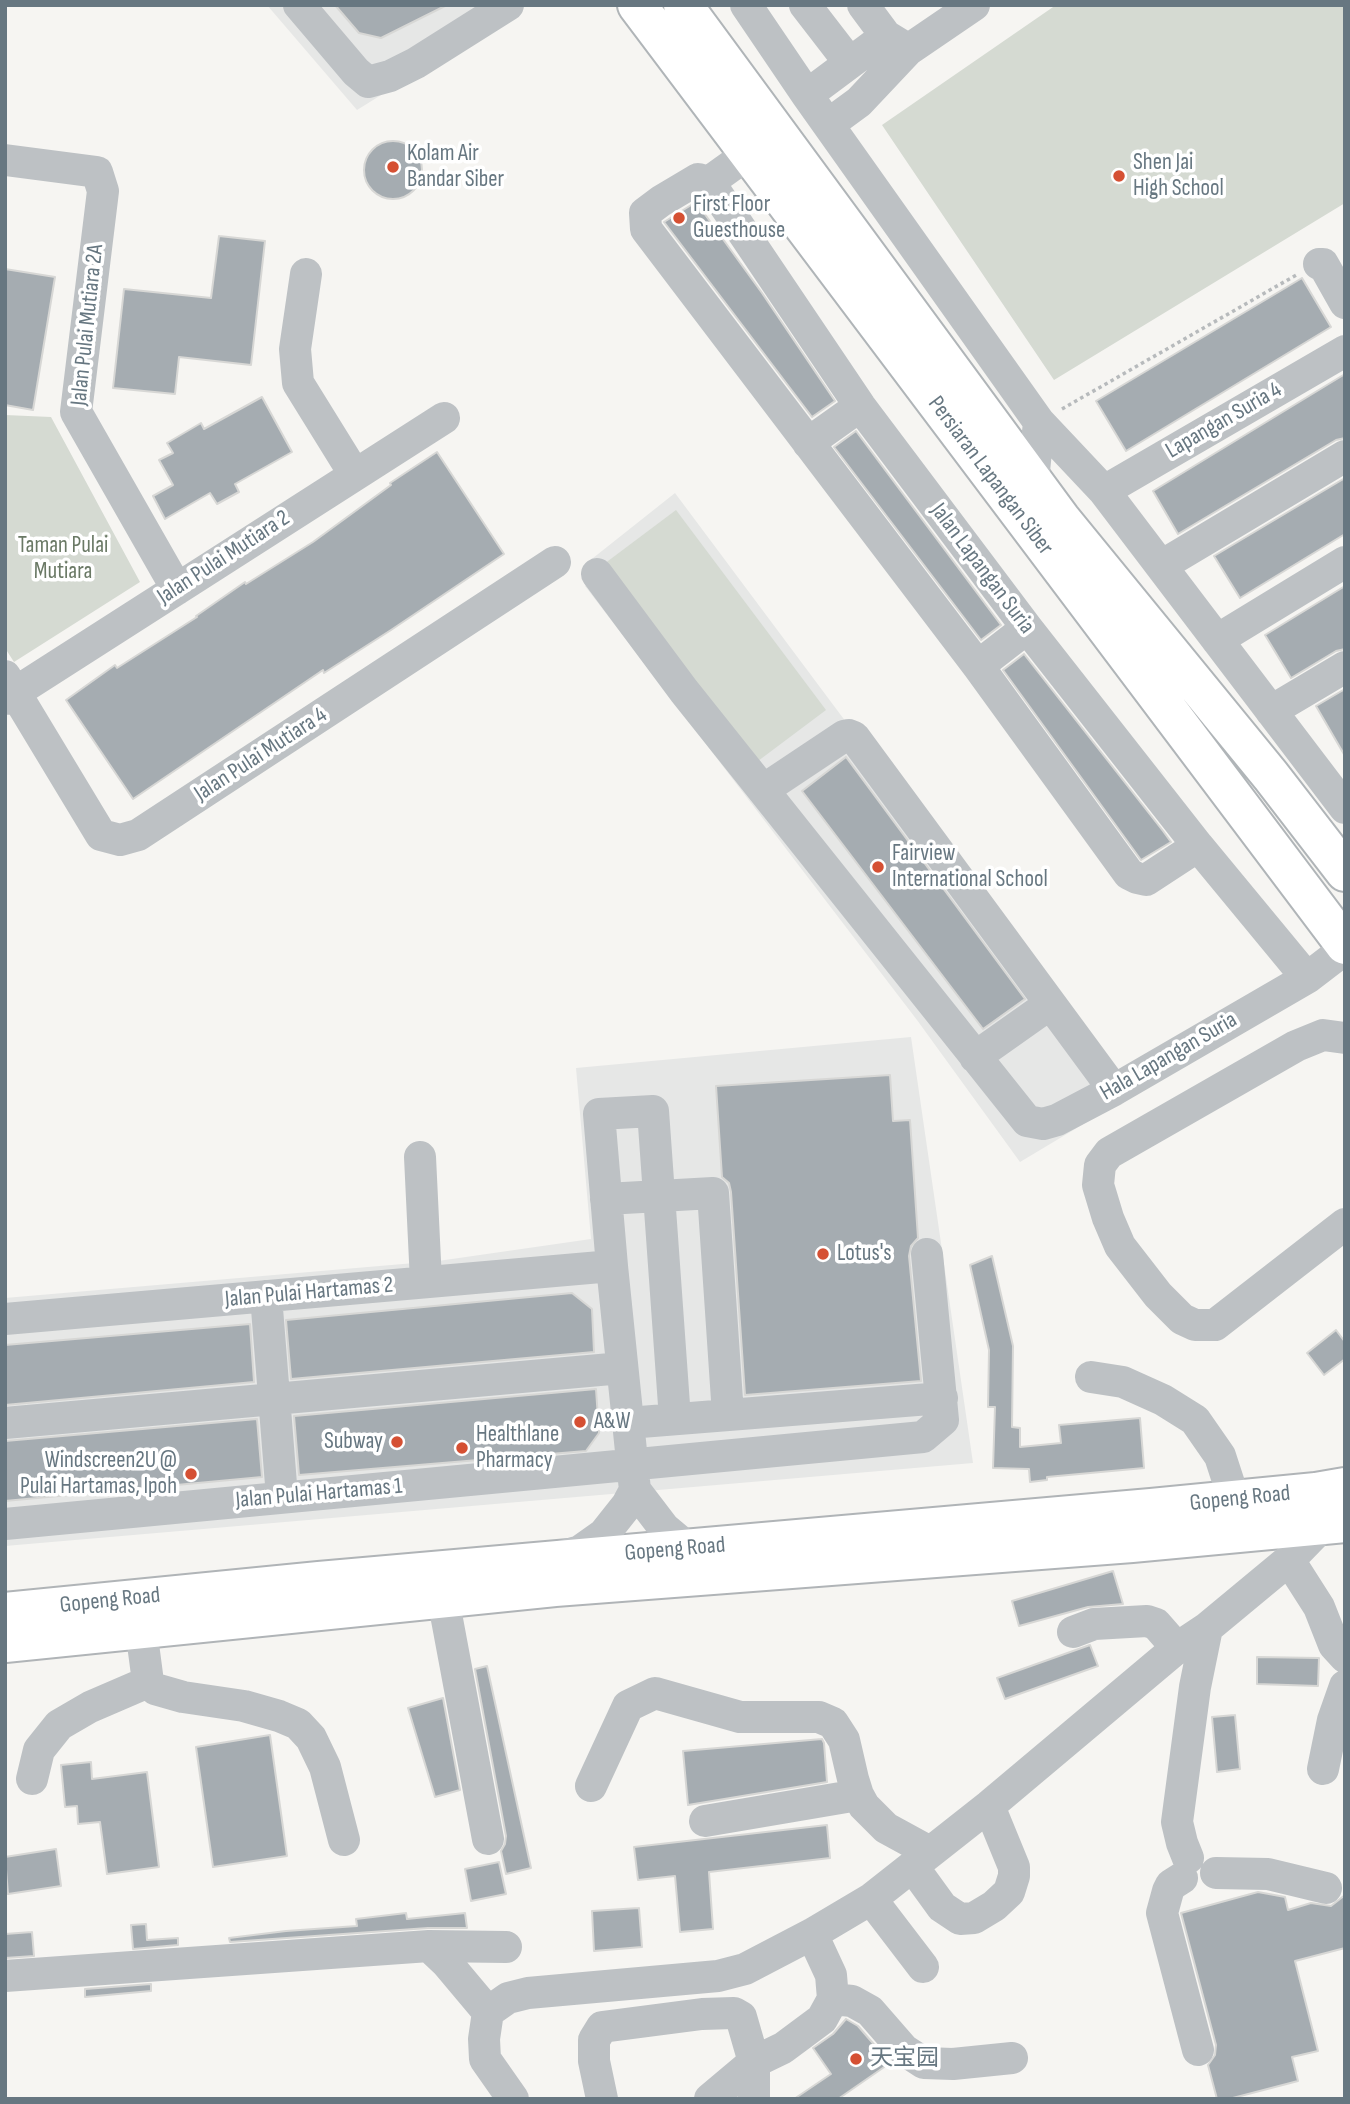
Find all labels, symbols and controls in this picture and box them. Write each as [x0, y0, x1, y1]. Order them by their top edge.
place label: Kolam Air Bandar Siber [407, 140, 504, 194]
place label: Shen Jai High School [1133, 149, 1224, 203]
marker: Kolam Air Bandar Siber [385, 159, 401, 175]
marker: Shen Jai High School [1111, 168, 1127, 184]
place label: First Floor Guesthouse [693, 191, 785, 245]
marker: First Floor Guesthouse [671, 210, 687, 226]
street label: Jalan Pulai Mutiara 2A [66, 243, 110, 407]
street label: Lapangan Suria 4 [1161, 377, 1287, 465]
street label: Persiaran Lapangan Siber [921, 391, 1059, 561]
street label: Jalan Lapangan Suria [924, 498, 1040, 640]
street label: Jalan Pulai Mutiara 2 [153, 505, 295, 611]
park label: Taman Pulai Mutiara [18, 532, 108, 586]
street label: Jalan Pulai Mutiara 4 [190, 702, 332, 808]
place label: Fairview International School [892, 840, 1048, 894]
marker: Fairview International School [870, 859, 886, 875]
street label: Hala Lapangan Suria [1096, 1007, 1242, 1107]
place label: Lotus's [837, 1240, 892, 1268]
marker: Lotus's [815, 1246, 831, 1262]
street label: Jalan Pulai Hartamas 2 [224, 1272, 394, 1314]
place label: A&W [594, 1408, 630, 1436]
marker: A&W [572, 1414, 588, 1430]
place label: Healthlane Pharmacy [476, 1421, 559, 1475]
place label: Subway [324, 1428, 383, 1456]
marker: Subway [389, 1434, 405, 1450]
marker: Healthlane Pharmacy [454, 1440, 470, 1456]
place label: Windscreen2U @ Pulai Hartamas, Ipoh [20, 1447, 177, 1501]
marker: Windscreen2U @ Pulai Hartamas, Ipoh [183, 1466, 199, 1482]
street label: Jalan Pulai Hartamas 1 [234, 1473, 404, 1515]
street label: Gopeng Road [1188, 1480, 1292, 1518]
street label: Gopeng Road [624, 1532, 726, 1568]
street label: Gopeng Road [58, 1582, 162, 1620]
place label: 天宝园 [870, 2045, 939, 2073]
marker: 天宝园 [848, 2051, 864, 2067]

